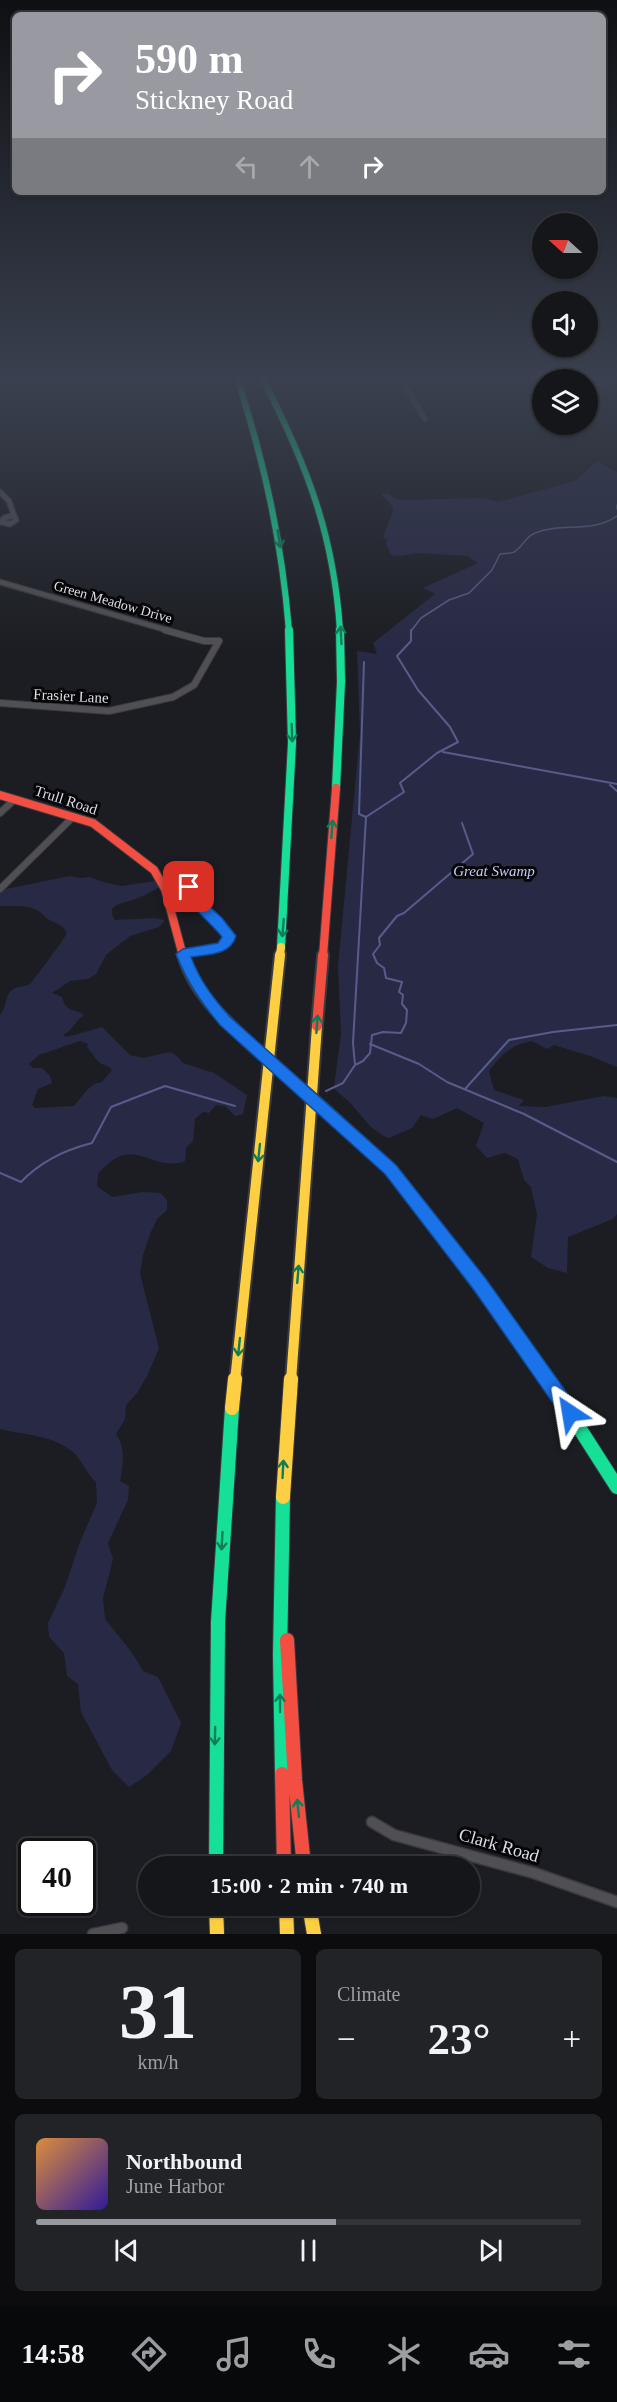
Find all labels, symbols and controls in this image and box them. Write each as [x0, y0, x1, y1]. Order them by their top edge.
icon: right [36, 36, 114, 114]
text: 590 m [135, 36, 244, 82]
text: Stickney Road [135, 85, 293, 115]
icon: left [230, 150, 263, 183]
icon: ahead [293, 150, 326, 183]
icon: right [356, 150, 389, 183]
north arrow [532, 213, 598, 279]
map controls [532, 213, 598, 435]
button: sound [532, 291, 598, 357]
button: layers [532, 369, 598, 435]
one-way arrow [273, 529, 284, 548]
street label: Green Meadow Drive [52, 578, 174, 626]
one-way arrow [336, 625, 347, 645]
street label: Frasier Lane [33, 686, 109, 706]
one-way arrow [286, 723, 297, 743]
street label: Trull Road [33, 782, 100, 818]
one-way arrow [327, 820, 338, 840]
pin [163, 861, 214, 912]
park label: Great Swamp [453, 863, 535, 879]
icon: arrive [172, 870, 205, 903]
one-way arrow [277, 918, 288, 938]
one-way arrow [312, 1014, 323, 1034]
one-way arrow [254, 1143, 265, 1162]
one-way arrow [293, 1265, 304, 1285]
one-way arrow [233, 1336, 244, 1356]
position arrow [538, 1381, 602, 1445]
one-way arrow [278, 1459, 289, 1479]
one-way arrow [217, 1531, 228, 1551]
one-way arrow [274, 1693, 286, 1713]
one-way arrow [210, 1725, 221, 1745]
one-way arrow [292, 1798, 303, 1818]
street label: Clark Road [457, 1824, 541, 1866]
speed limit sign: 40 [18, 1838, 96, 1916]
text: 15:00 · 2 min · 740 m [210, 1873, 408, 1898]
text: 31 [119, 1968, 197, 2055]
text: Climate [337, 1983, 400, 2005]
text: 23° [428, 2014, 491, 2064]
text: − [337, 2021, 356, 2057]
text: + [562, 2021, 581, 2057]
text: km/h [137, 2051, 179, 2073]
text: Northbound [126, 2149, 242, 2174]
text: June Harbor [126, 2175, 224, 2197]
icon: previous [110, 2234, 143, 2267]
icon: pause [292, 2234, 325, 2267]
icon: next [474, 2234, 507, 2267]
icon: directions [128, 2333, 170, 2375]
icon: music [213, 2333, 255, 2375]
icon: phone [298, 2333, 340, 2375]
icon: climate [383, 2333, 425, 2375]
icon: car [468, 2333, 510, 2375]
icon: filters [553, 2333, 595, 2375]
text: 14:58 [22, 2339, 85, 2369]

